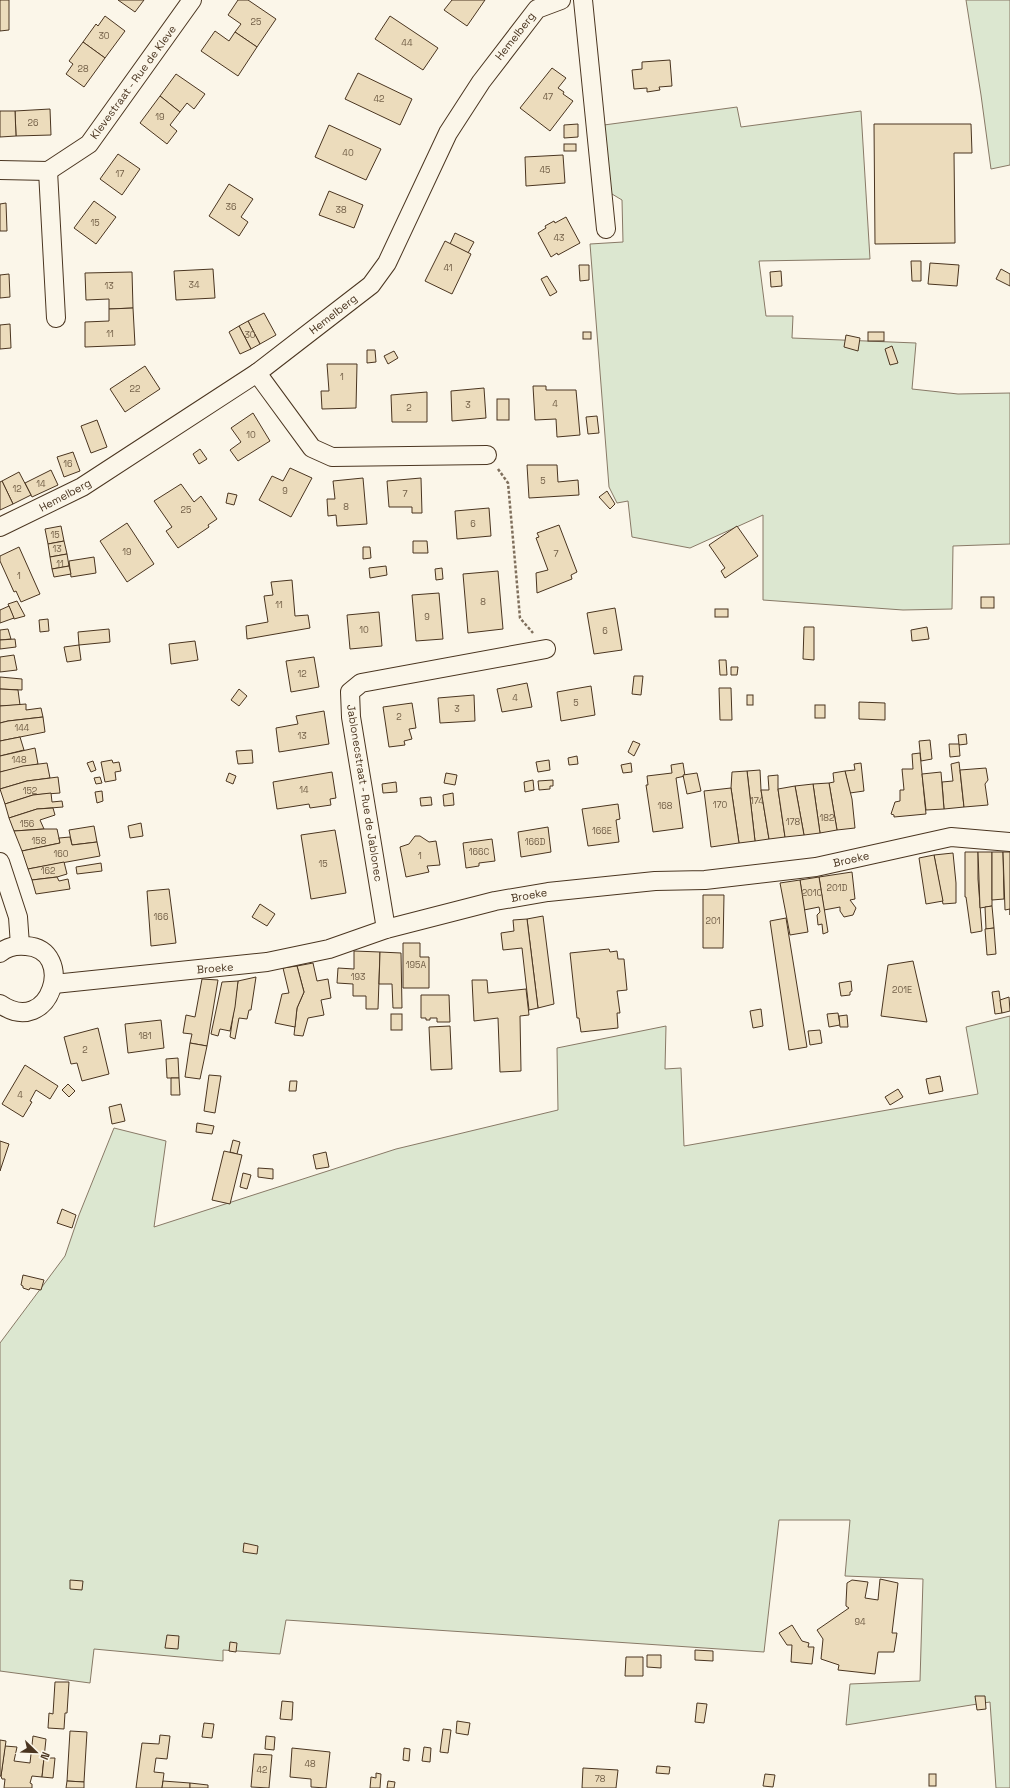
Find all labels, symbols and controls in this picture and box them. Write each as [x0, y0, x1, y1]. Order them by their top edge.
street label: Hemelberg [492, 9, 538, 63]
house number: 25 [251, 16, 261, 28]
street label: Klevestraat - Rue de Kleve [87, 22, 179, 142]
house number: 30 [98, 30, 110, 42]
house number: 44 [401, 37, 413, 49]
house number: 28 [77, 63, 89, 75]
house number: 47 [543, 91, 553, 103]
house number: 42 [373, 93, 385, 105]
house number: 19 [155, 111, 165, 123]
house number: 26 [28, 117, 39, 129]
house number: 40 [342, 147, 354, 159]
house number: 45 [539, 164, 551, 176]
house number: 17 [116, 168, 124, 180]
house number: 36 [226, 201, 237, 213]
house number: 38 [335, 204, 347, 216]
house number: 15 [90, 217, 100, 229]
house number: 43 [553, 232, 565, 244]
house number: 41 [443, 262, 453, 274]
house number: 34 [188, 279, 200, 291]
house number: 13 [104, 280, 114, 292]
street label: Hemelberg [306, 291, 360, 337]
house number: 11 [106, 328, 114, 340]
house number: 30 [244, 329, 256, 341]
house number: 1 [340, 371, 344, 383]
house number: 22 [130, 383, 140, 395]
house number: 4 [552, 398, 558, 410]
house number: 3 [465, 399, 471, 411]
house number: 2 [406, 402, 412, 414]
house number: 10 [246, 429, 256, 441]
house number: 16 [63, 458, 73, 470]
street label: Hemelberg [37, 475, 93, 515]
house number: 5 [540, 475, 546, 487]
house number: 14 [36, 478, 46, 490]
house number: 12 [12, 483, 22, 495]
house number: 9 [282, 485, 288, 497]
house number: 7 [402, 488, 408, 500]
house number: 8 [343, 501, 349, 513]
house number: 25 [181, 504, 191, 516]
house number: 6 [470, 518, 476, 530]
house number: 15 [50, 529, 60, 541]
house number: 13 [52, 543, 62, 555]
house number: 19 [122, 546, 132, 558]
house number: 7 [553, 548, 559, 560]
house number: 11 [56, 558, 64, 570]
house number: 1 [17, 570, 21, 582]
house number: 8 [480, 596, 486, 608]
house number: 11 [275, 599, 283, 611]
house number: 9 [424, 611, 430, 623]
house number: 10 [359, 624, 369, 636]
house number: 6 [602, 625, 608, 637]
house number: 12 [297, 668, 307, 680]
house number: 4 [512, 692, 518, 704]
house number: 5 [573, 697, 579, 709]
street label: Jablonecstraat - Rue de Jablonec [344, 703, 386, 883]
house number: 3 [454, 703, 460, 715]
house number: 2 [396, 711, 402, 723]
house number: 144 [14, 722, 30, 734]
house number: 13 [297, 730, 307, 742]
house number: 148 [12, 754, 27, 766]
house number: 14 [299, 784, 309, 796]
house number: 152 [23, 785, 37, 797]
house number: 174 [750, 795, 764, 807]
house number: 170 [713, 799, 727, 811]
house number: 168 [658, 800, 673, 812]
house number: 182 [820, 812, 834, 824]
house number: 178 [786, 816, 801, 828]
house number: 156 [20, 818, 35, 830]
house number: 166E [592, 825, 612, 837]
house number: 158 [32, 835, 47, 847]
house number: 166D [525, 836, 545, 848]
house number: 166C [469, 846, 489, 858]
house number: 160 [53, 848, 69, 860]
street label: Broeke [832, 848, 870, 870]
house number: 1 [418, 850, 422, 862]
house number: 15 [318, 858, 328, 870]
house number: 162 [41, 865, 55, 877]
house number: 201D [827, 882, 847, 894]
street label: Broeke [510, 885, 548, 905]
house number: 201C [802, 887, 823, 899]
house number: 166 [154, 911, 169, 923]
house number: 201 [706, 915, 721, 927]
street label: Broeke [196, 959, 234, 977]
house number: 195A [406, 959, 426, 971]
house number: 193 [351, 971, 365, 983]
house number: 201E [892, 984, 912, 996]
house number: 181 [138, 1030, 152, 1042]
house number: 2 [82, 1044, 88, 1056]
house number: 4 [17, 1089, 23, 1101]
house number: 94 [854, 1616, 866, 1628]
north arrow [16, 1732, 56, 1772]
text: N [37, 1750, 53, 1762]
house number: 48 [304, 1758, 316, 1770]
house number: 42 [256, 1764, 268, 1776]
house number: 78 [595, 1773, 606, 1785]

